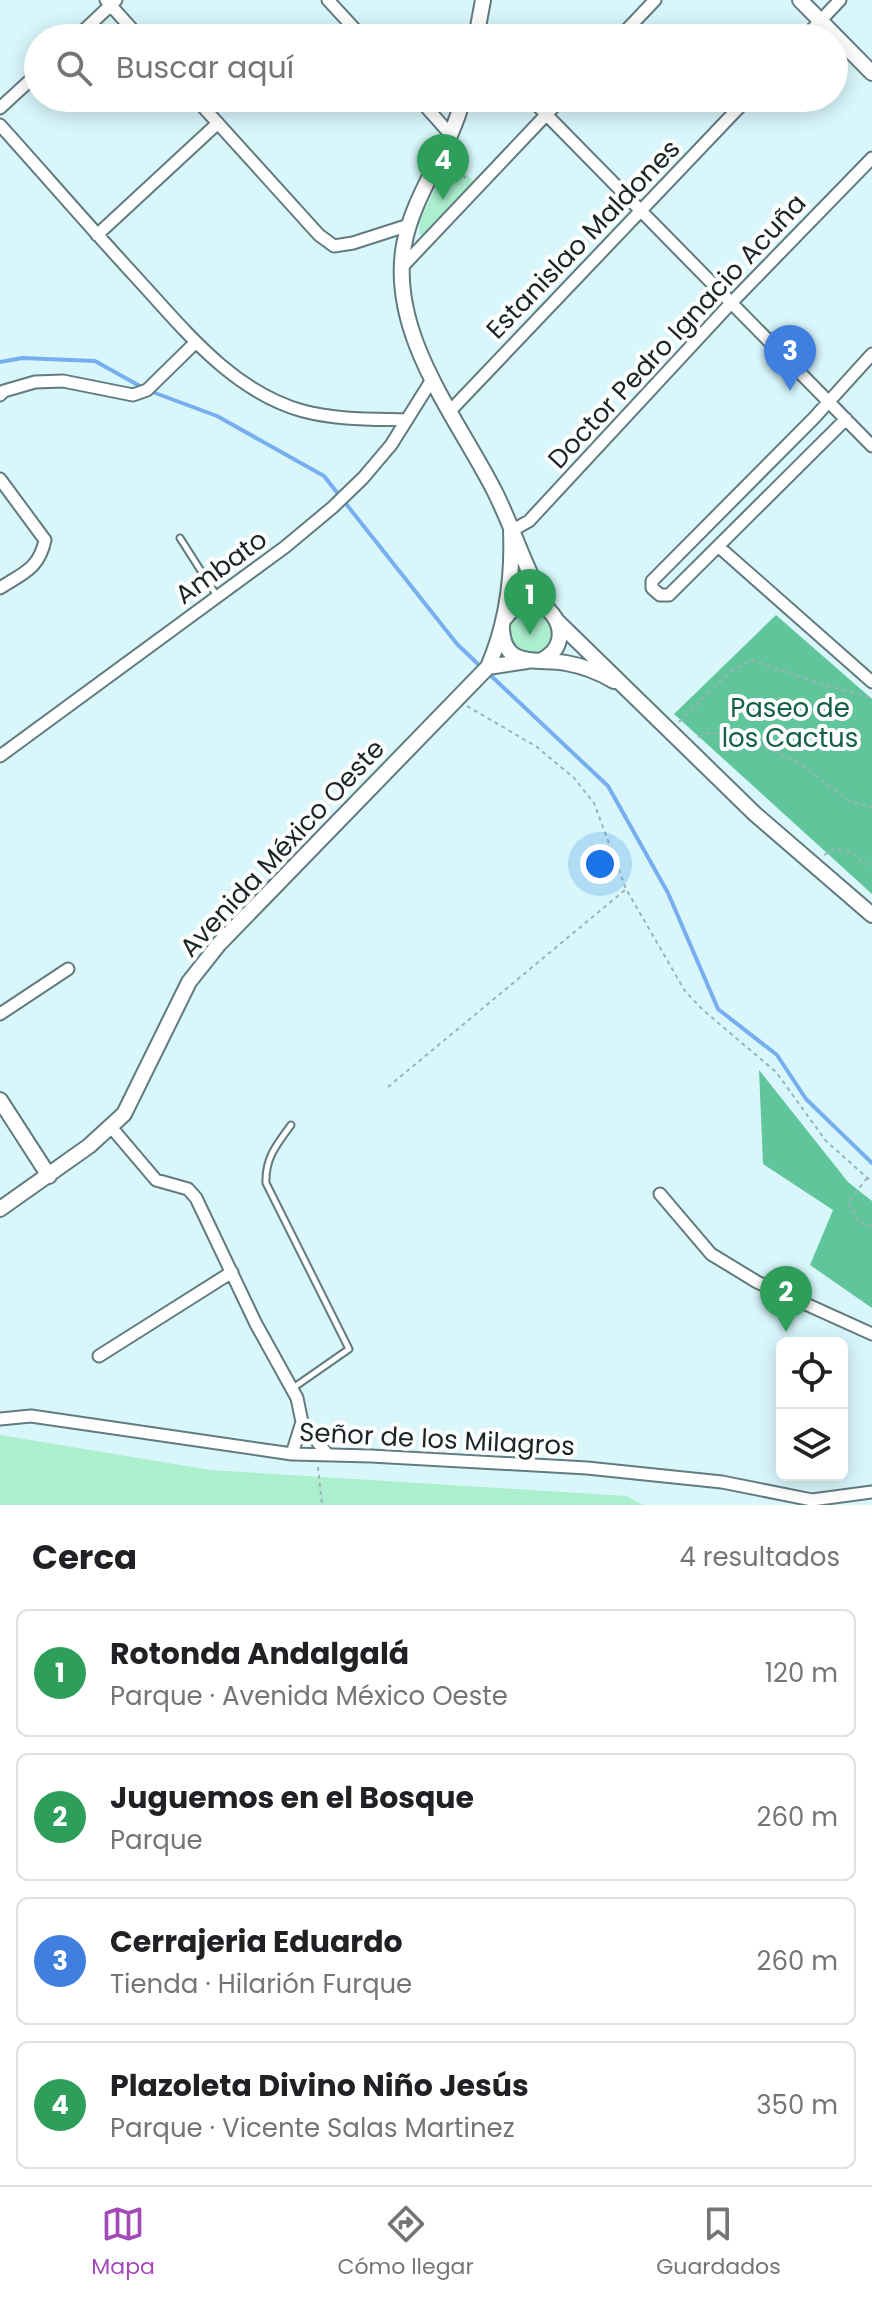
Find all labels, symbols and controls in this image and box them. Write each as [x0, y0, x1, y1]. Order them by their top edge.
search box [24, 24, 848, 112]
icon: search [52, 46, 96, 90]
text: Buscar aquí [116, 46, 294, 89]
street label: Estanislao Maldones [478, 131, 688, 347]
pin: 4 [417, 134, 469, 200]
street label: Doctor Pedro Ignacio Acuña [540, 186, 814, 476]
pin: 3 [764, 325, 816, 391]
street label: Ambato [168, 521, 274, 613]
pin: 1 [504, 569, 556, 635]
park label: Paseo de los Cactus [722, 690, 858, 756]
street label: Avenida México Oeste [171, 731, 393, 965]
your location [580, 844, 620, 884]
pin: 2 [760, 1266, 812, 1332]
map controls [776, 1337, 848, 1481]
button: locate [776, 1337, 848, 1409]
button: layers [776, 1409, 848, 1481]
street label: Señor de los Milagros [298, 1414, 576, 1464]
text: Cerca [32, 1533, 137, 1581]
text: 4 resultados [679, 1539, 840, 1575]
text: Rotonda Andalgalá [110, 1632, 409, 1675]
text: 1 [55, 1655, 65, 1691]
text: 120 m [765, 1655, 838, 1691]
text: Parque · Avenida México Oeste [110, 1678, 508, 1714]
text: Juguemos en el Bosque [110, 1776, 474, 1819]
text: 2 [53, 1799, 67, 1835]
text: 260 m [756, 1799, 838, 1835]
text: Parque [110, 1822, 203, 1858]
text: Cerrajeria Eduardo [110, 1920, 403, 1963]
text: 3 [52, 1943, 68, 1979]
text: 260 m [756, 1943, 838, 1979]
text: Tienda · Hilarión Furque [110, 1966, 412, 2002]
text: Plazoleta Divino Niño Jesús [110, 2064, 529, 2107]
text: 4 [51, 2087, 69, 2123]
text: 350 m [756, 2087, 838, 2123]
text: Parque · Vicente Salas Martinez [110, 2110, 515, 2146]
tab: Mapa [91, 2202, 155, 2283]
tab: Cómo llegar [338, 2202, 474, 2283]
tab: Guardados [656, 2202, 781, 2283]

